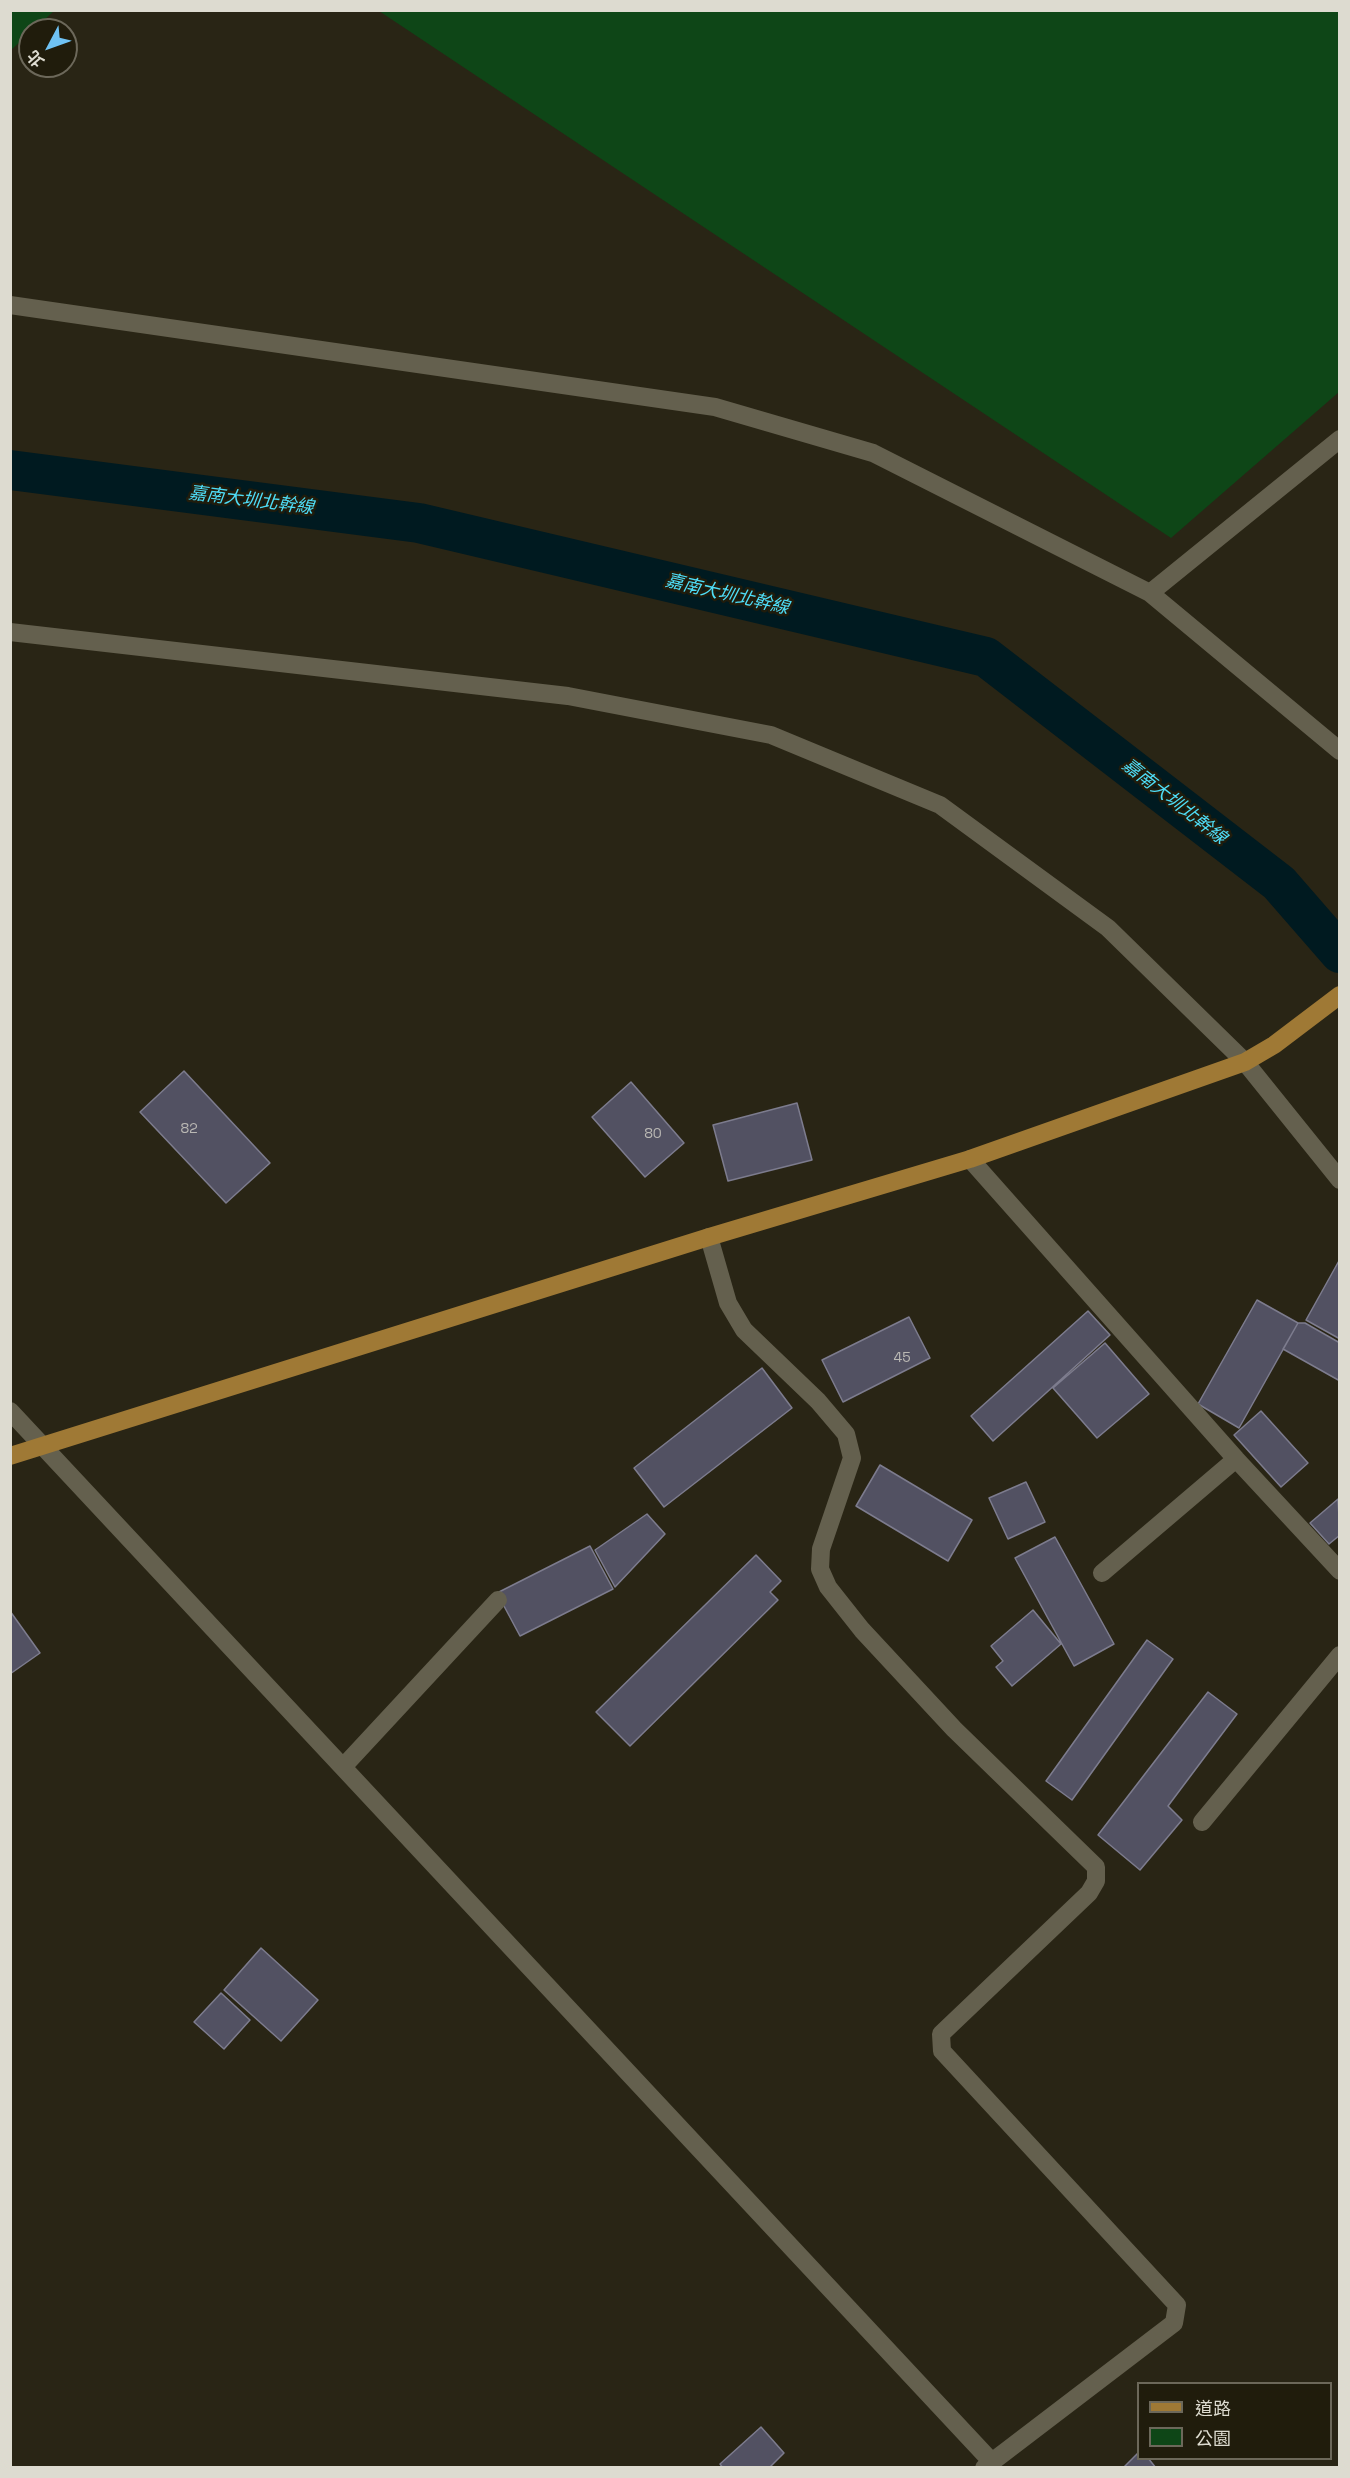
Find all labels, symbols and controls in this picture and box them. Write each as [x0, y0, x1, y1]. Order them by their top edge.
north arrow [18, 18, 78, 78]
text: 北 [22, 46, 49, 72]
water label: 嘉南大圳北幹線 [187, 483, 315, 519]
water label: 嘉南大圳北幹線 [663, 570, 791, 620]
water label: 嘉南大圳北幹線 [1118, 755, 1230, 849]
house number: 82 [180, 1121, 198, 1137]
house number: 80 [644, 1126, 662, 1142]
house number: 45 [893, 1350, 911, 1366]
legend [1137, 2382, 1332, 2460]
text: 道路 [1195, 2397, 1231, 2420]
text: 公園 [1195, 2427, 1231, 2450]

